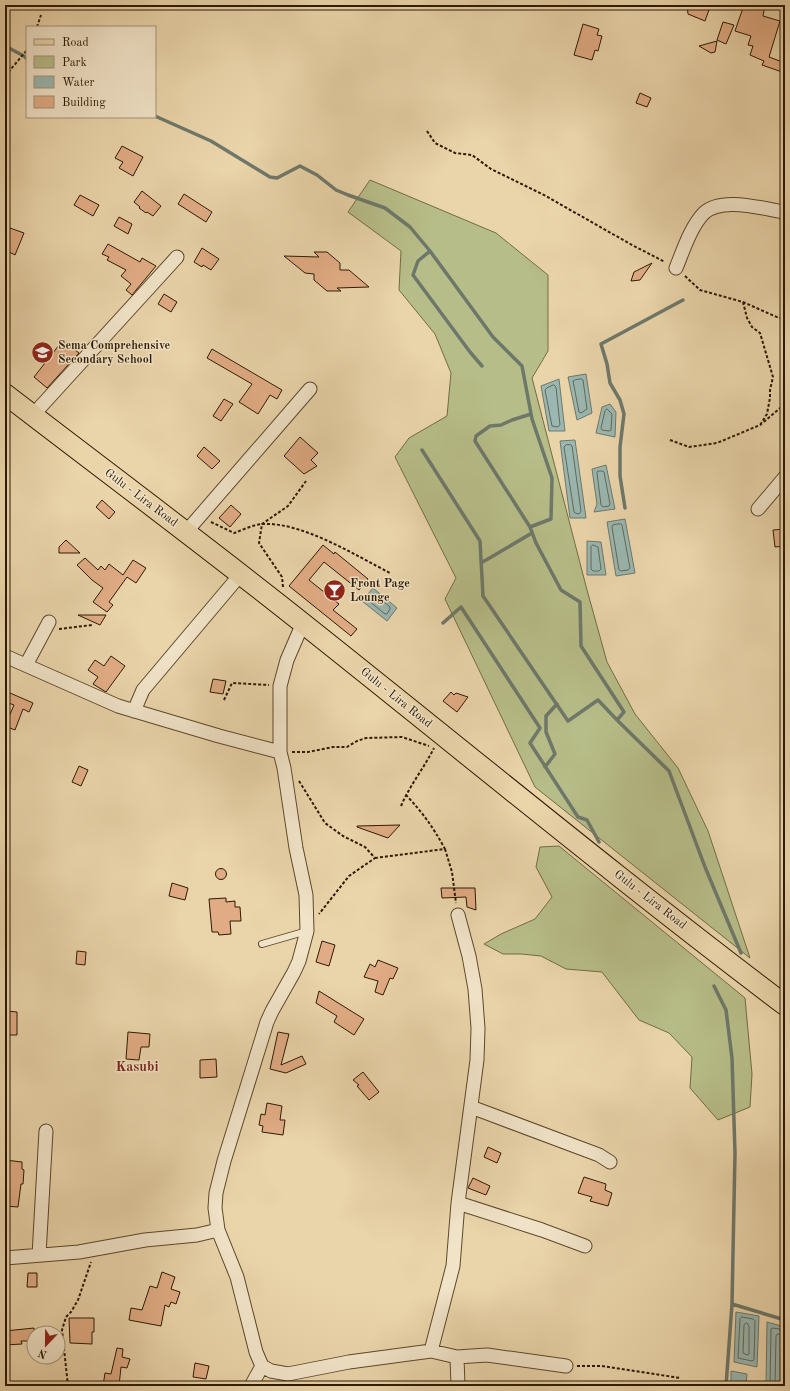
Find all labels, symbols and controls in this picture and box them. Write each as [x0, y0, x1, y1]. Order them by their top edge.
legend [26, 26, 156, 118]
text: Road [62, 37, 89, 49]
text: Park [62, 57, 87, 69]
text: Water [62, 77, 95, 89]
text: Building [62, 97, 106, 109]
school or university icon: Sema Comprehensive Secondary School [29, 340, 55, 366]
place label: Sema Comprehensive Secondary School [58, 340, 171, 366]
street label: Gulu - Lira Road [102, 467, 180, 529]
bar icon: Front Page Lounge [321, 578, 347, 604]
place label: Front Page Lounge [350, 578, 410, 604]
street label: Gulu - Lira Road [358, 666, 434, 730]
street label: Gulu - Lira Road [612, 868, 688, 932]
district label: Kasubi [115, 1060, 159, 1074]
north arrow [26, 1325, 66, 1365]
text: N [36, 1346, 49, 1360]

